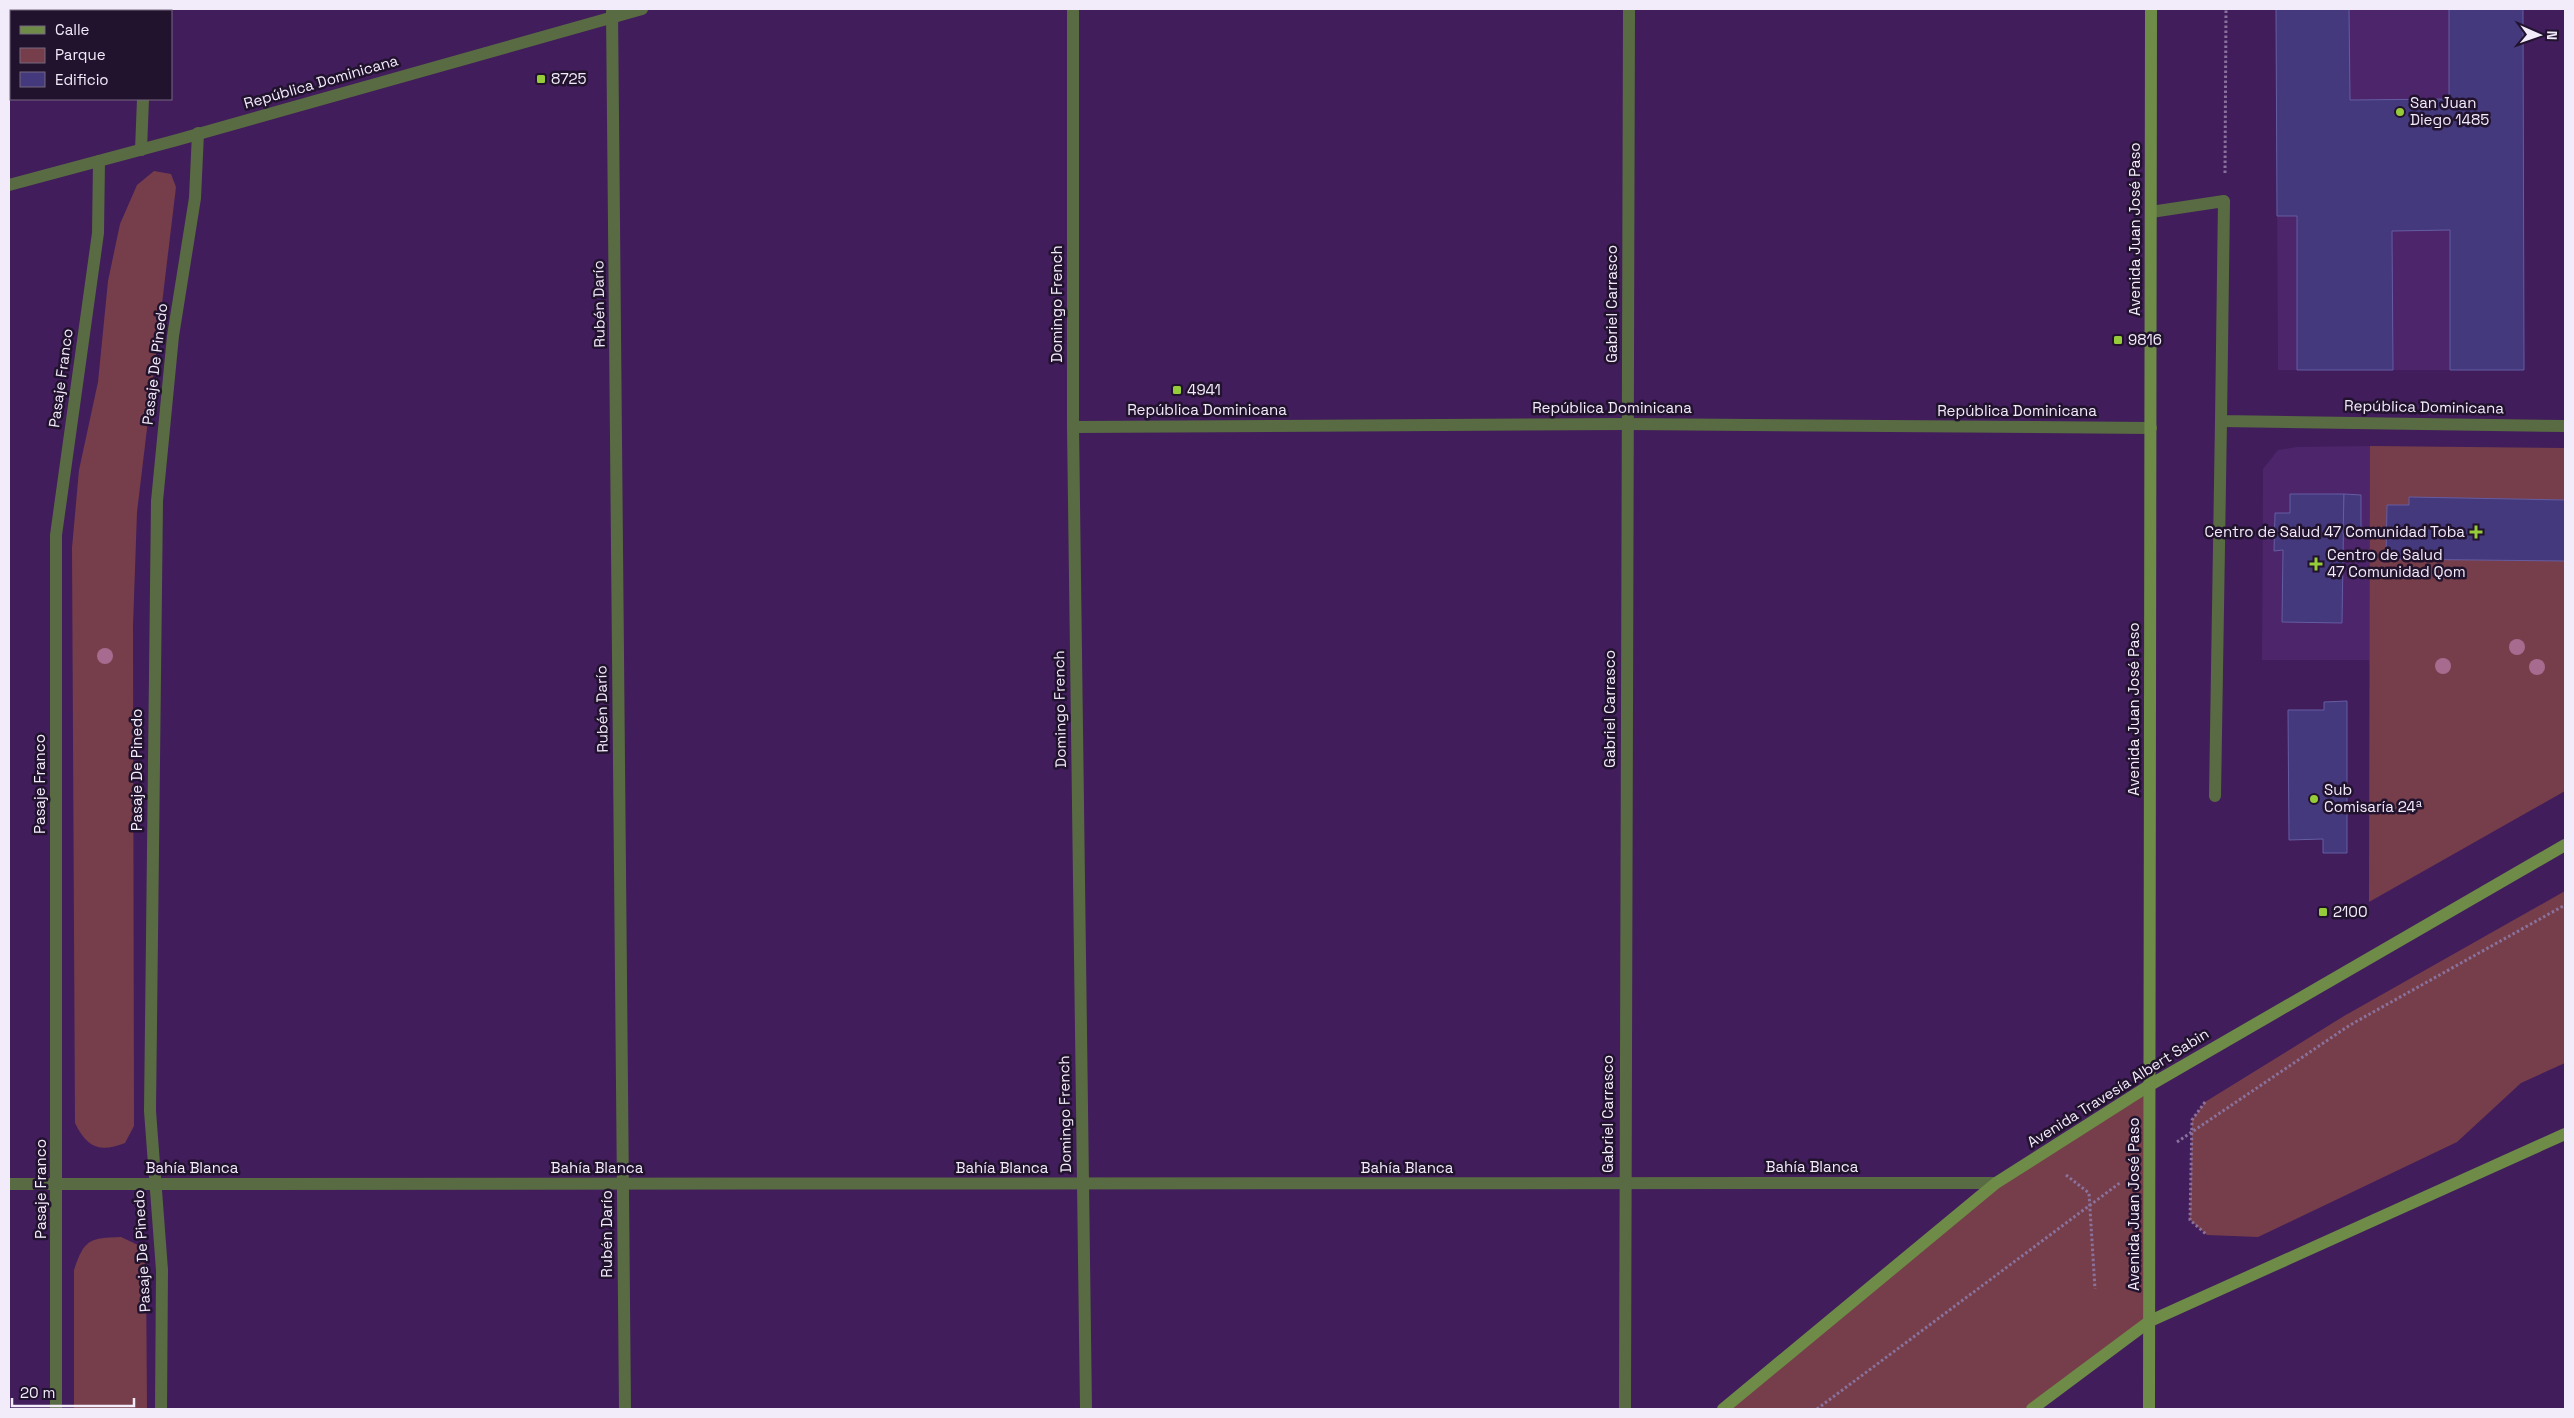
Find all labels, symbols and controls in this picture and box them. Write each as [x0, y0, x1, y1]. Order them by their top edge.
legend [10, 10, 172, 100]
north arrow [2514, 10, 2564, 60]
text: Calle [55, 20, 90, 39]
text: N [2543, 30, 2561, 40]
text: Parque [55, 45, 106, 64]
street label: República Dominicana [241, 50, 401, 113]
place label: 8725 [551, 69, 587, 88]
text: Edificio [55, 70, 109, 89]
marker: 8725 [535, 73, 547, 85]
place label: San Juan Diego 1485 [2410, 93, 2489, 129]
marker: San Juan Diego 1485 [2394, 106, 2406, 118]
street label: Avenida Juan José Paso [2125, 142, 2144, 316]
street label: Domingo French [1047, 245, 1066, 363]
street label: Gabriel Carrasco [1602, 245, 1621, 363]
street label: Rubén Darío [588, 260, 609, 348]
street label: Pasaje De Pinedo [138, 302, 171, 426]
street label: Pasaje Franco [44, 327, 77, 429]
place label: 9816 [2128, 330, 2162, 349]
marker: 9816 [2112, 334, 2124, 346]
place label: 4941 [1187, 380, 1221, 399]
marker: 4941 [1171, 384, 1183, 396]
street label: República Dominicana [2344, 396, 2504, 417]
street label: República Dominicana [1532, 398, 1692, 417]
street label: República Dominicana [1127, 400, 1287, 419]
street label: República Dominicana [1937, 401, 2097, 420]
place label: Centro de Salud 47 Comunidad Toba [2204, 522, 2465, 541]
marker: Centro de Salud 47 Comunidad Toba [2469, 525, 2483, 539]
place label: Centro de Salud 47 Comunidad Qom [2327, 545, 2466, 581]
marker: Centro de Salud 47 Comunidad Qom [2309, 557, 2323, 571]
street label: Avenida Juan José Paso [2124, 622, 2143, 796]
street label: Domingo French [1049, 650, 1070, 768]
street label: Gabriel Carrasco [1600, 650, 1619, 768]
street label: Rubén Darío [591, 665, 612, 753]
street label: Pasaje De Pinedo [127, 709, 146, 831]
street label: Pasaje Franco [30, 734, 49, 834]
place label: Sub Comisaría 24ª [2324, 780, 2422, 816]
marker: Sub Comisaría 24ª [2308, 793, 2320, 805]
place label: 2100 [2333, 902, 2368, 921]
marker: 2100 [2317, 906, 2329, 918]
street label: Avenida Travesía Albert Sabin [2023, 1024, 2212, 1151]
street label: Domingo French [1054, 1055, 1075, 1173]
street label: Gabriel Carrasco [1598, 1055, 1617, 1173]
street label: Avenida Juan José Paso [2124, 1117, 2143, 1291]
street label: Pasaje Franco [31, 1139, 50, 1239]
street label: Bahía Blanca [1766, 1157, 1859, 1176]
street label: Bahía Blanca [146, 1158, 239, 1177]
street label: Bahía Blanca [551, 1158, 644, 1177]
street label: Bahía Blanca [956, 1158, 1049, 1177]
street label: Bahía Blanca [1361, 1158, 1454, 1177]
street label: Pasaje De Pinedo [129, 1189, 154, 1313]
street label: Rubén Darío [597, 1190, 616, 1278]
scale bar [12, 1376, 135, 1408]
text: 20 m [20, 1383, 55, 1402]

